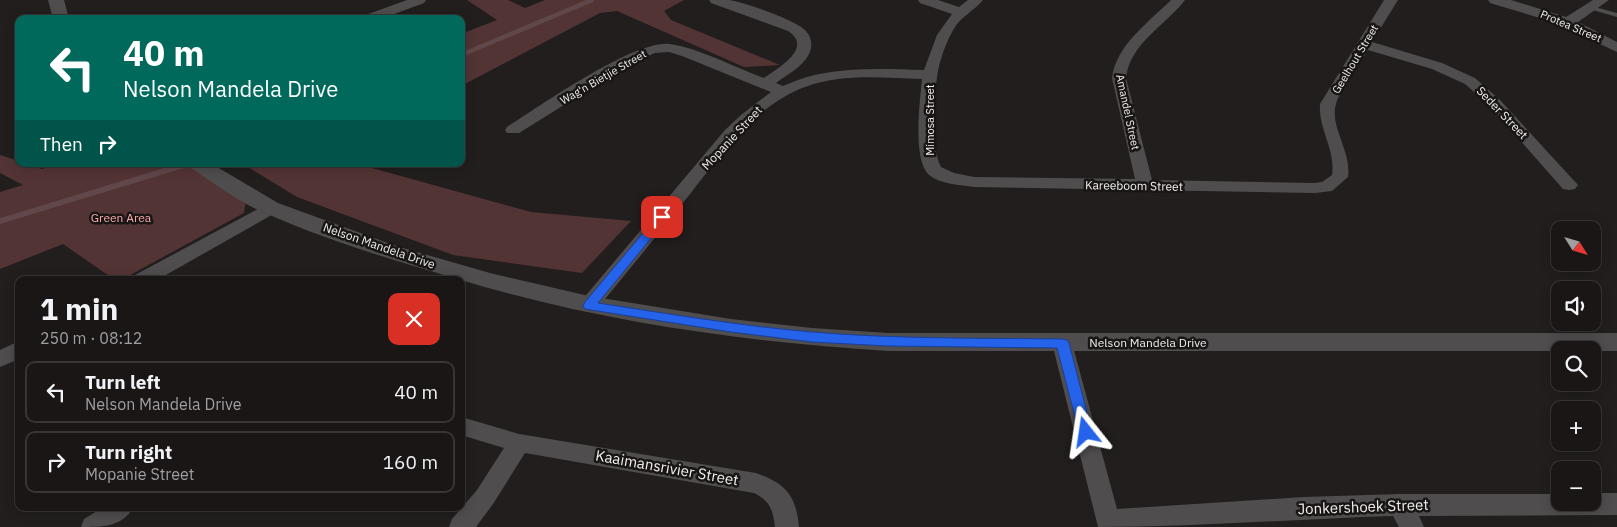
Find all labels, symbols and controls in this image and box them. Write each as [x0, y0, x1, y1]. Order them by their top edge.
street label: Protea Street [1538, 7, 1604, 45]
street label: Geelhout Street [1329, 22, 1381, 96]
text: 40 m [123, 30, 205, 76]
icon: left [40, 35, 105, 100]
street label: Wag'n Bietjie Street [557, 47, 649, 107]
street label: Amandel Street [1113, 73, 1143, 151]
text: Nelson Mandela Drive [123, 74, 338, 103]
street label: Seder Street [1474, 83, 1531, 142]
street label: Mimosa Street [923, 84, 937, 156]
street label: Mopanie Street [698, 103, 765, 173]
icon: right [93, 130, 121, 158]
text: Then [40, 132, 83, 156]
street label: Kareeboom Street [1085, 177, 1183, 194]
pin [641, 196, 683, 238]
icon: arrive [648, 203, 676, 231]
park label: Green Area [91, 210, 152, 225]
street label: Nelson Mandela Drive [321, 219, 438, 272]
north arrow [1551, 221, 1601, 271]
map controls [1551, 221, 1601, 511]
button: sound [1551, 281, 1601, 331]
text: 1 min [40, 289, 118, 328]
button: close [388, 293, 440, 345]
text: 250 m · 08:12 [40, 328, 142, 348]
street label: Nelson Mandela Drive [1089, 335, 1207, 350]
button: search [1551, 341, 1601, 391]
text: Turn left [85, 370, 161, 394]
icon: left [42, 378, 70, 406]
text: 40 m [394, 380, 438, 404]
text: Nelson Mandela Drive [85, 394, 242, 414]
button: + [1551, 401, 1601, 451]
position arrow [1059, 405, 1111, 457]
text: Turn right [85, 440, 172, 464]
street label: Kaaimansrivier Street [594, 446, 740, 489]
icon: right [42, 448, 70, 476]
text: 160 m [383, 450, 438, 474]
button: − [1551, 461, 1601, 511]
text: Mopanie Street [85, 464, 194, 484]
street label: Jonkershoek Street [1297, 495, 1429, 518]

